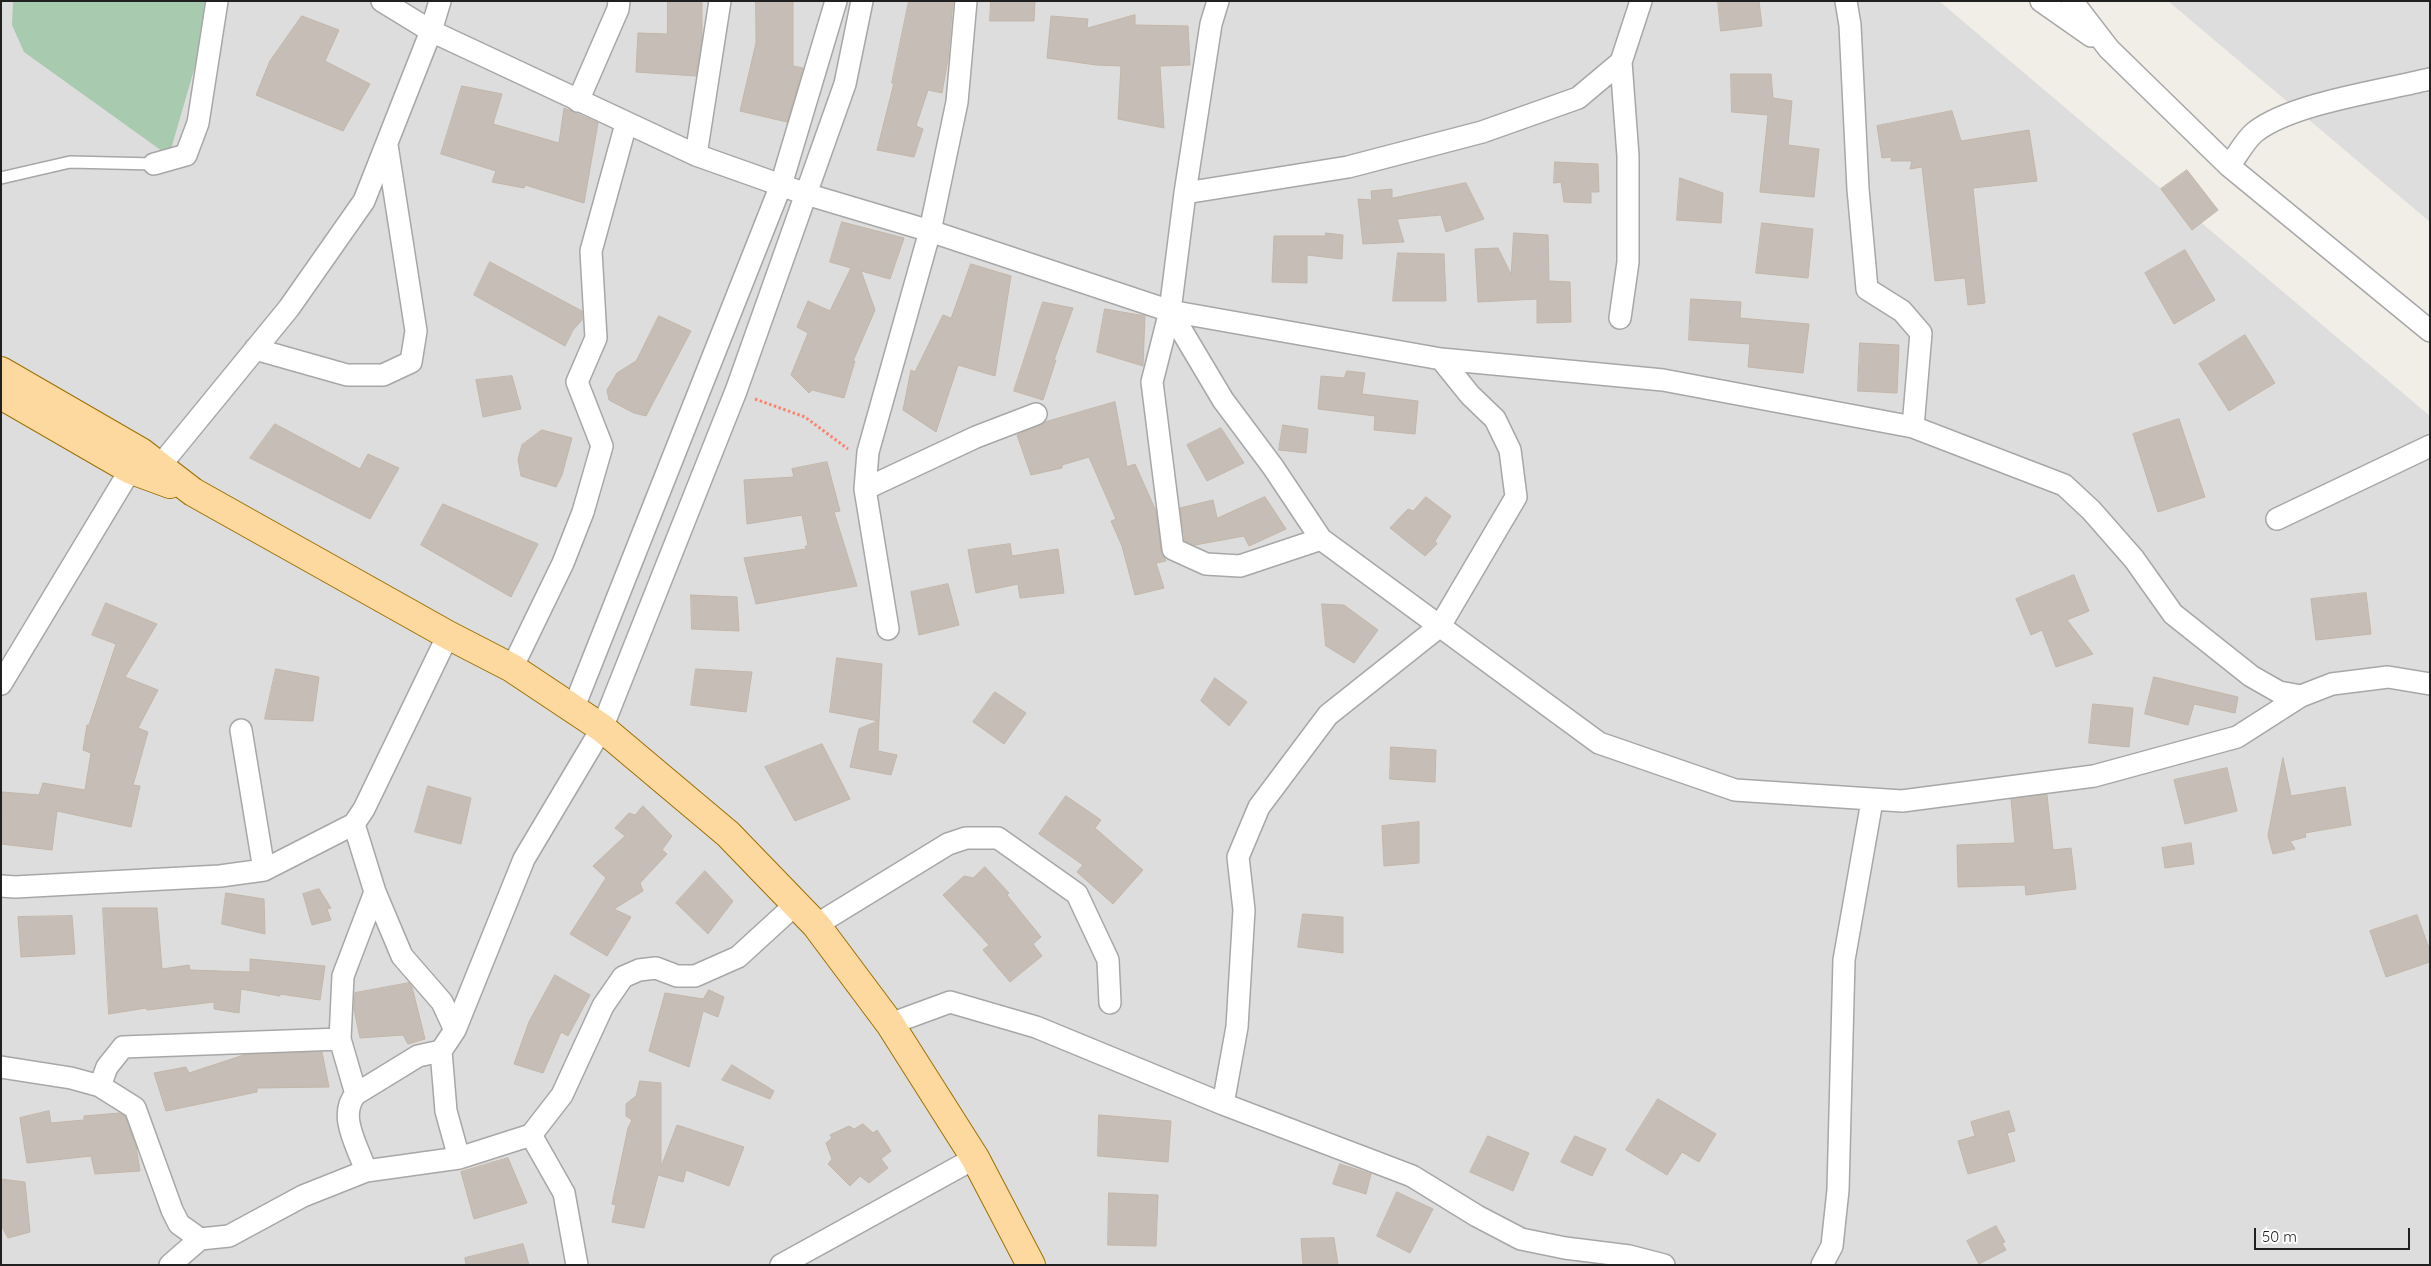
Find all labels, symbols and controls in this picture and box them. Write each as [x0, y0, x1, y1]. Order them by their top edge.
scale bar [2256, 1218, 2412, 1250]
text: 50 m [2262, 1227, 2297, 1246]

